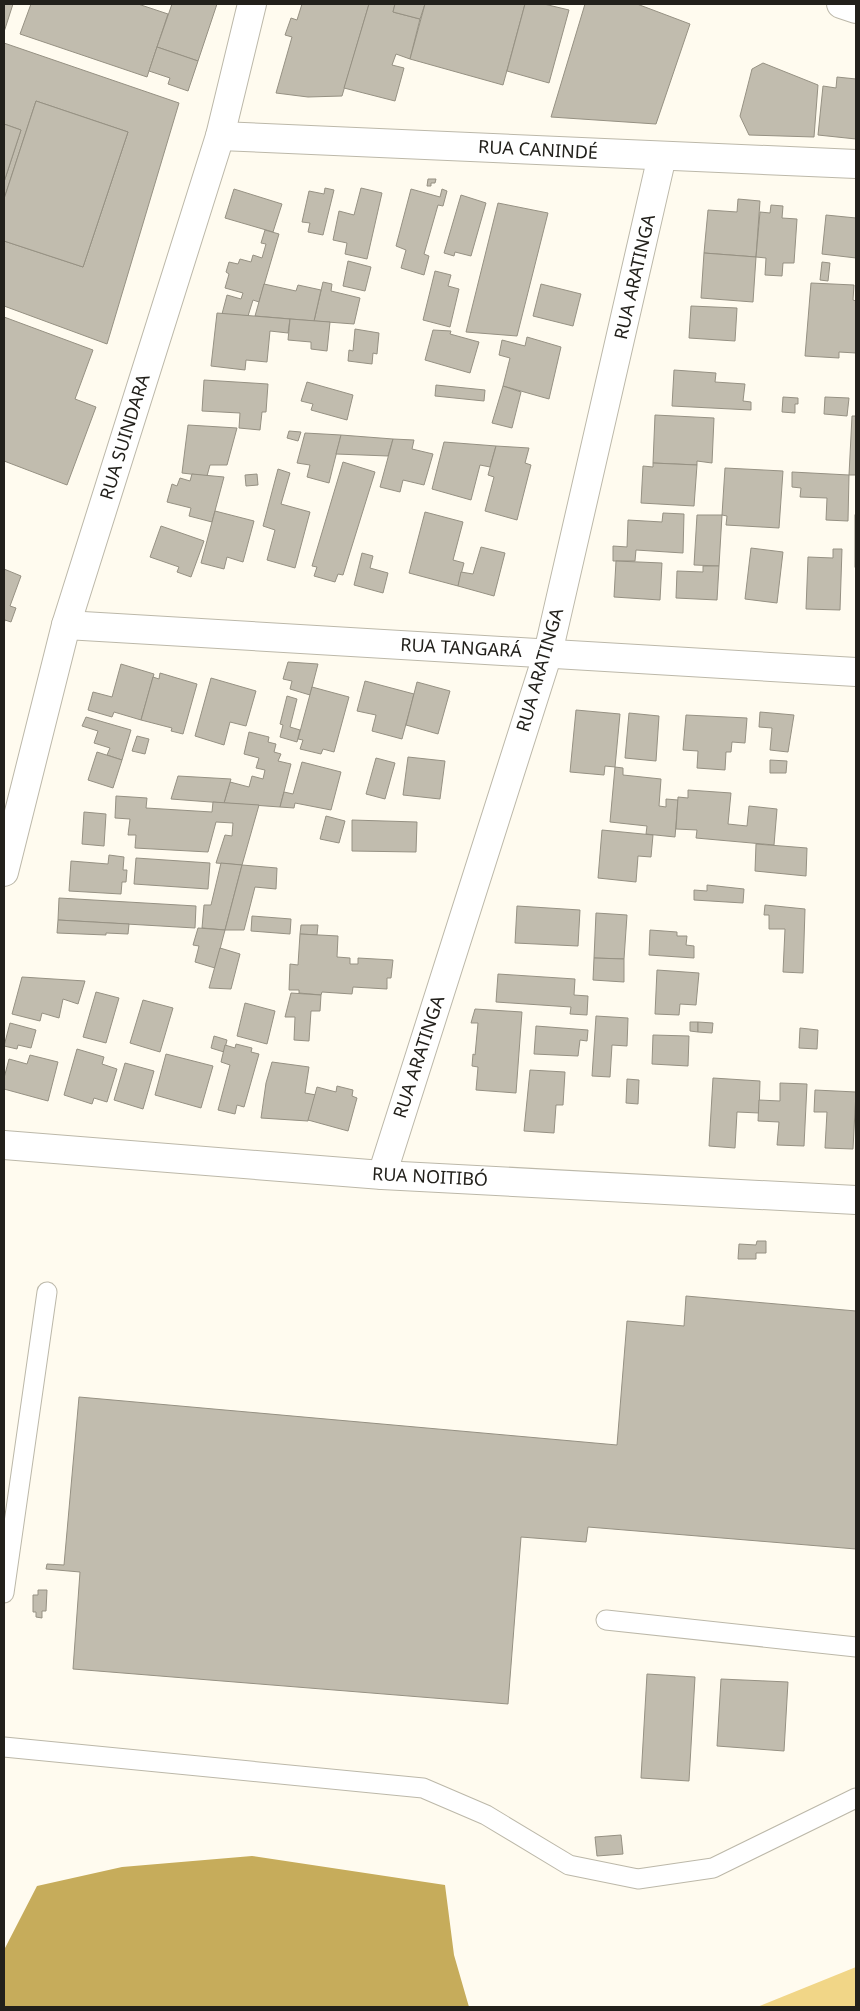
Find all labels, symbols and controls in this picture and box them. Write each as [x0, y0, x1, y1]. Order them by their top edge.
street label: RUA CANINDÉ [478, 134, 599, 164]
street label: RUA ARATINGA [608, 211, 660, 342]
street label: RUA SUINDARA [94, 370, 155, 502]
street label: RUA ARATINGA [510, 605, 568, 734]
street label: RUA TANGARÁ [400, 632, 523, 662]
street label: RUA ARATINGA [387, 992, 449, 1121]
street label: RUA NOITIBÓ [371, 1161, 489, 1191]

